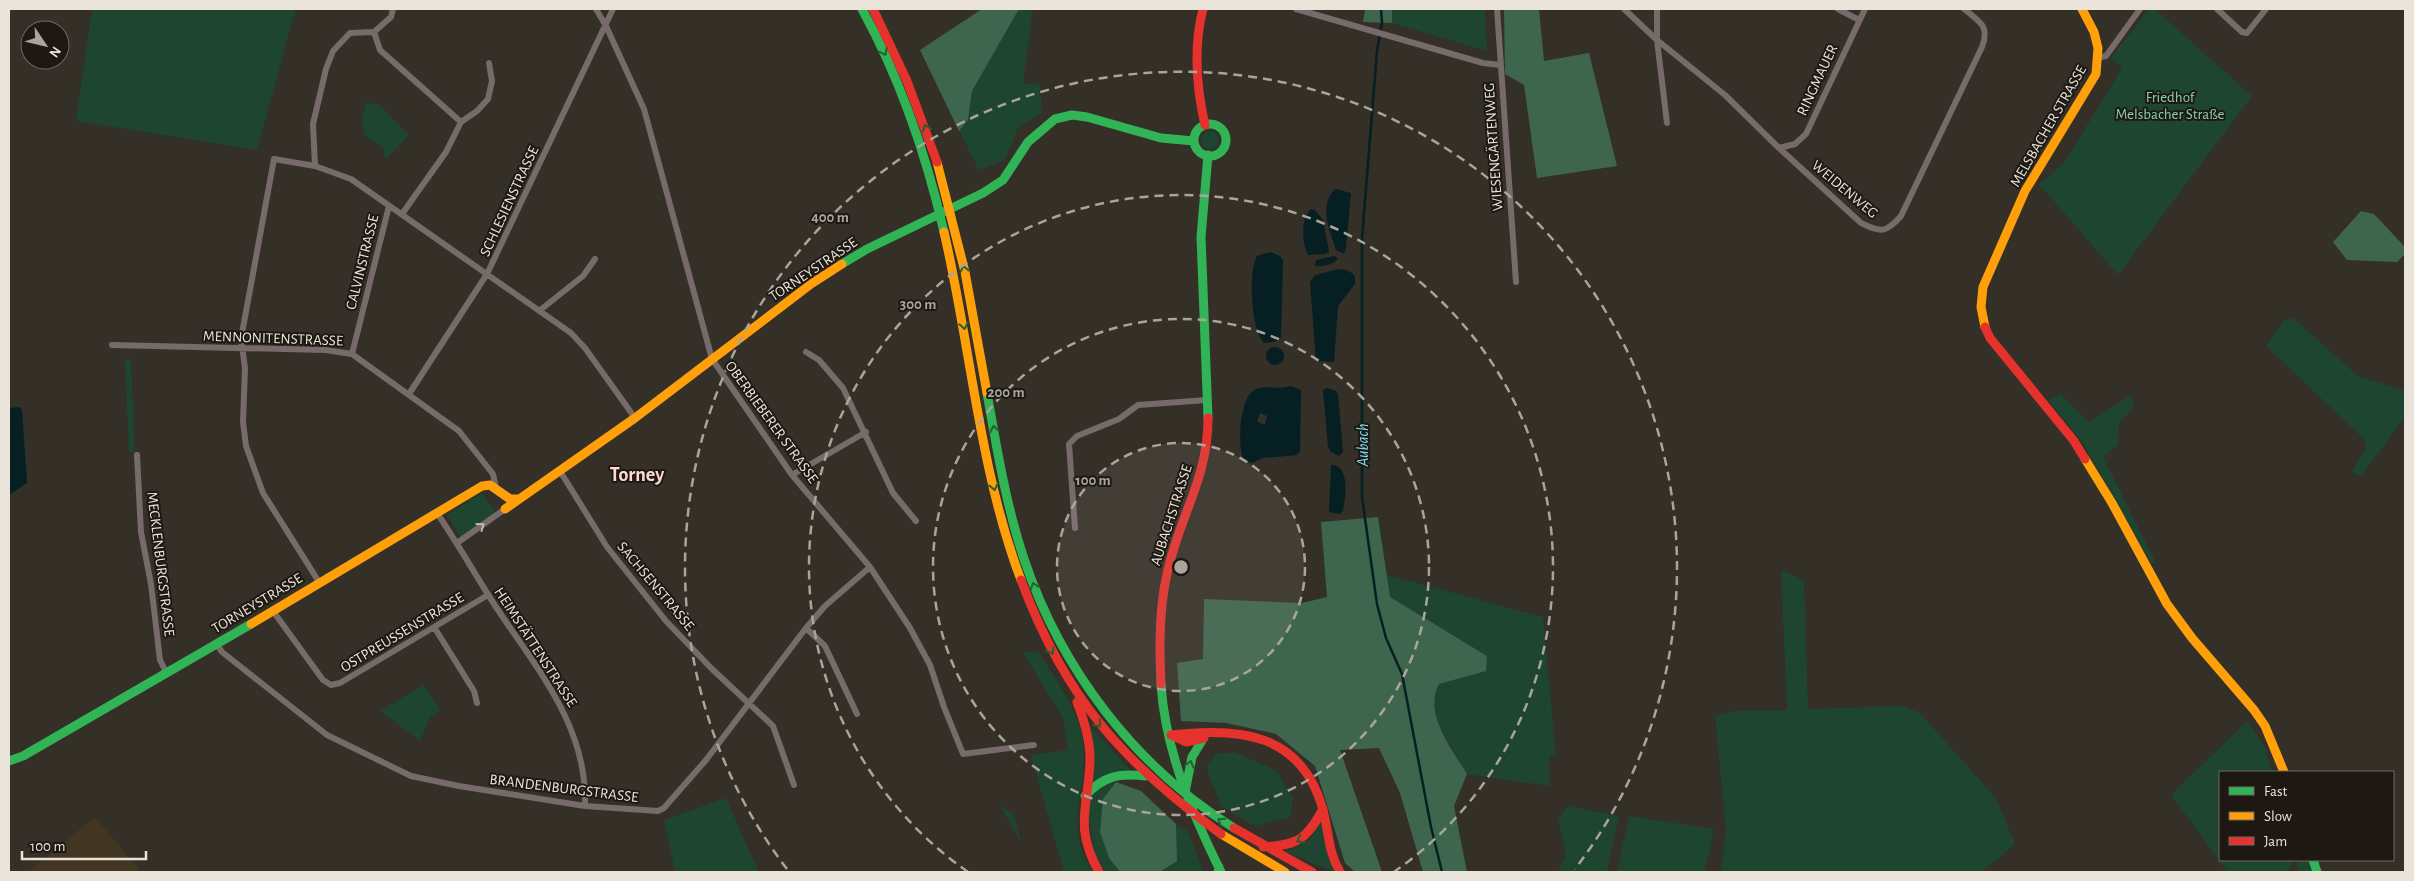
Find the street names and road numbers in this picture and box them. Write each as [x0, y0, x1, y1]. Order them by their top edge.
street label: RINGMAUER [1794, 42, 1840, 118]
street label: MELSBACHER STRASSE [2008, 63, 2089, 190]
street label: WIESENGÄRTENWEG [1481, 82, 1505, 212]
street label: SCHLESIENSTRASSE [477, 144, 542, 259]
street label: WEIDENWEG [1809, 158, 1881, 221]
street label: CALVINSTRASSE [343, 213, 382, 311]
street label: TORNEYSTRASSE [767, 235, 860, 304]
street label: MENNONITENSTRASSE [203, 329, 343, 348]
street label: OBERBIEBERER STRASSE [722, 359, 821, 486]
street label: AUBACHSTRASSE [1148, 463, 1195, 567]
street label: MECKLENBURGSTRASSE [144, 491, 177, 637]
street label: SACHSENSTRASSE [614, 539, 697, 634]
street label: TORNEYSTRASSE [209, 571, 305, 636]
street label: HEIMSTÄTTENSTRASSE [491, 584, 581, 710]
street label: OSTPREUSSENSTRASSE [338, 590, 466, 675]
street label: BRANDENBURGSTRASSE [489, 772, 639, 805]

